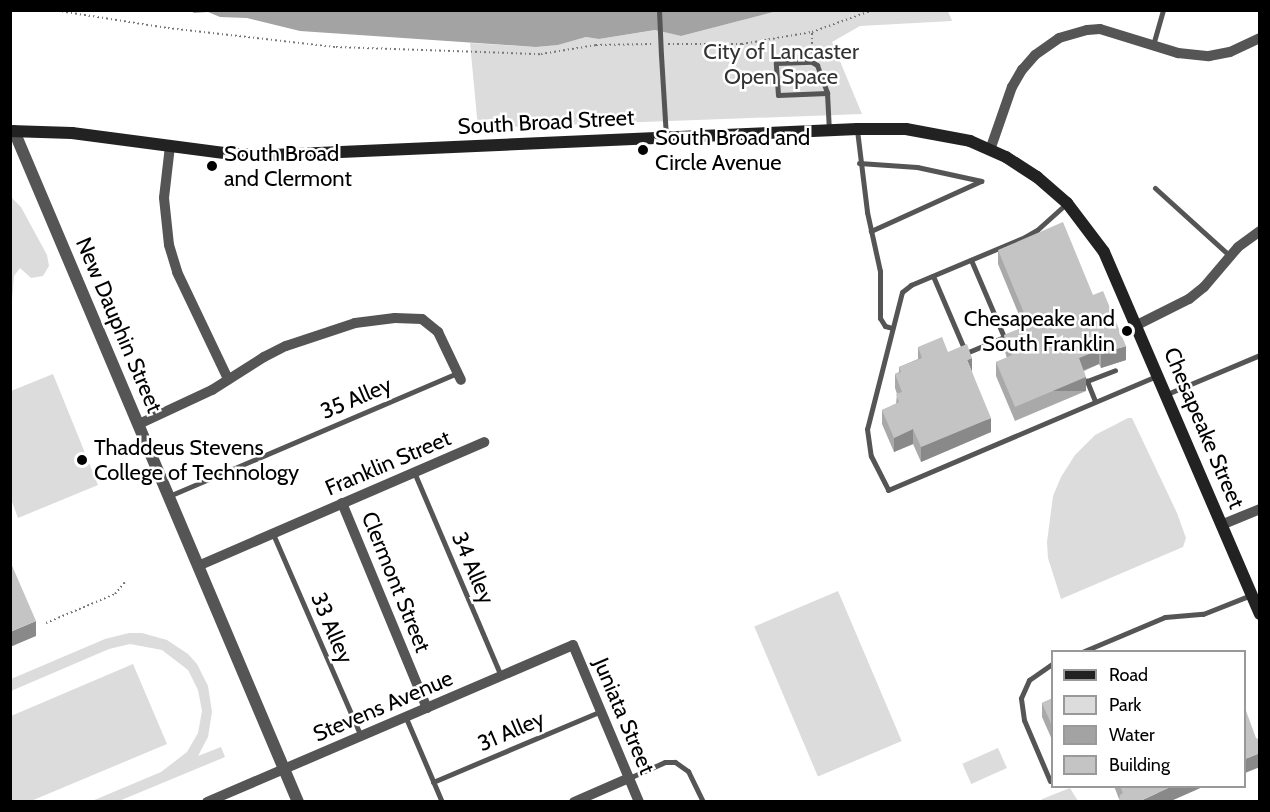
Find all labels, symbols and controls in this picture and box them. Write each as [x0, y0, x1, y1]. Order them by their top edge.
park label: City of Lancaster Open Space [703, 38, 859, 90]
street label: South Broad Street [457, 104, 635, 140]
place label: South Broad and Circle Avenue [655, 124, 810, 176]
place label: South Broad and Clermont [224, 140, 352, 192]
marker: South Broad and Circle Avenue [636, 143, 650, 157]
marker: South Broad and Clermont [205, 159, 219, 173]
street label: New Dauphin Street [70, 233, 168, 417]
place label: Chesapeake and South Franklin [964, 305, 1115, 356]
marker: Chesapeake and South Franklin [1120, 324, 1134, 338]
street label: Chesapeake Street [1158, 343, 1250, 513]
street label: 35 Alley [316, 371, 396, 425]
street label: Franklin Street [321, 425, 455, 501]
place label: Thaddeus Stevens College of Technology [94, 434, 299, 486]
marker: Thaddeus Stevens College of Technology [75, 453, 89, 467]
street label: Clermont Street [356, 508, 436, 656]
street label: 34 Alley [446, 528, 500, 608]
street label: 33 Alley [305, 588, 359, 668]
legend [1051, 650, 1246, 788]
street label: Juniata Street [588, 654, 660, 778]
text: Road [1109, 664, 1148, 686]
street label: Stevens Avenue [309, 665, 457, 747]
text: Park [1109, 694, 1141, 716]
street label: 31 Alley [474, 705, 548, 757]
text: Water [1109, 724, 1155, 746]
text: Building [1109, 754, 1170, 776]

